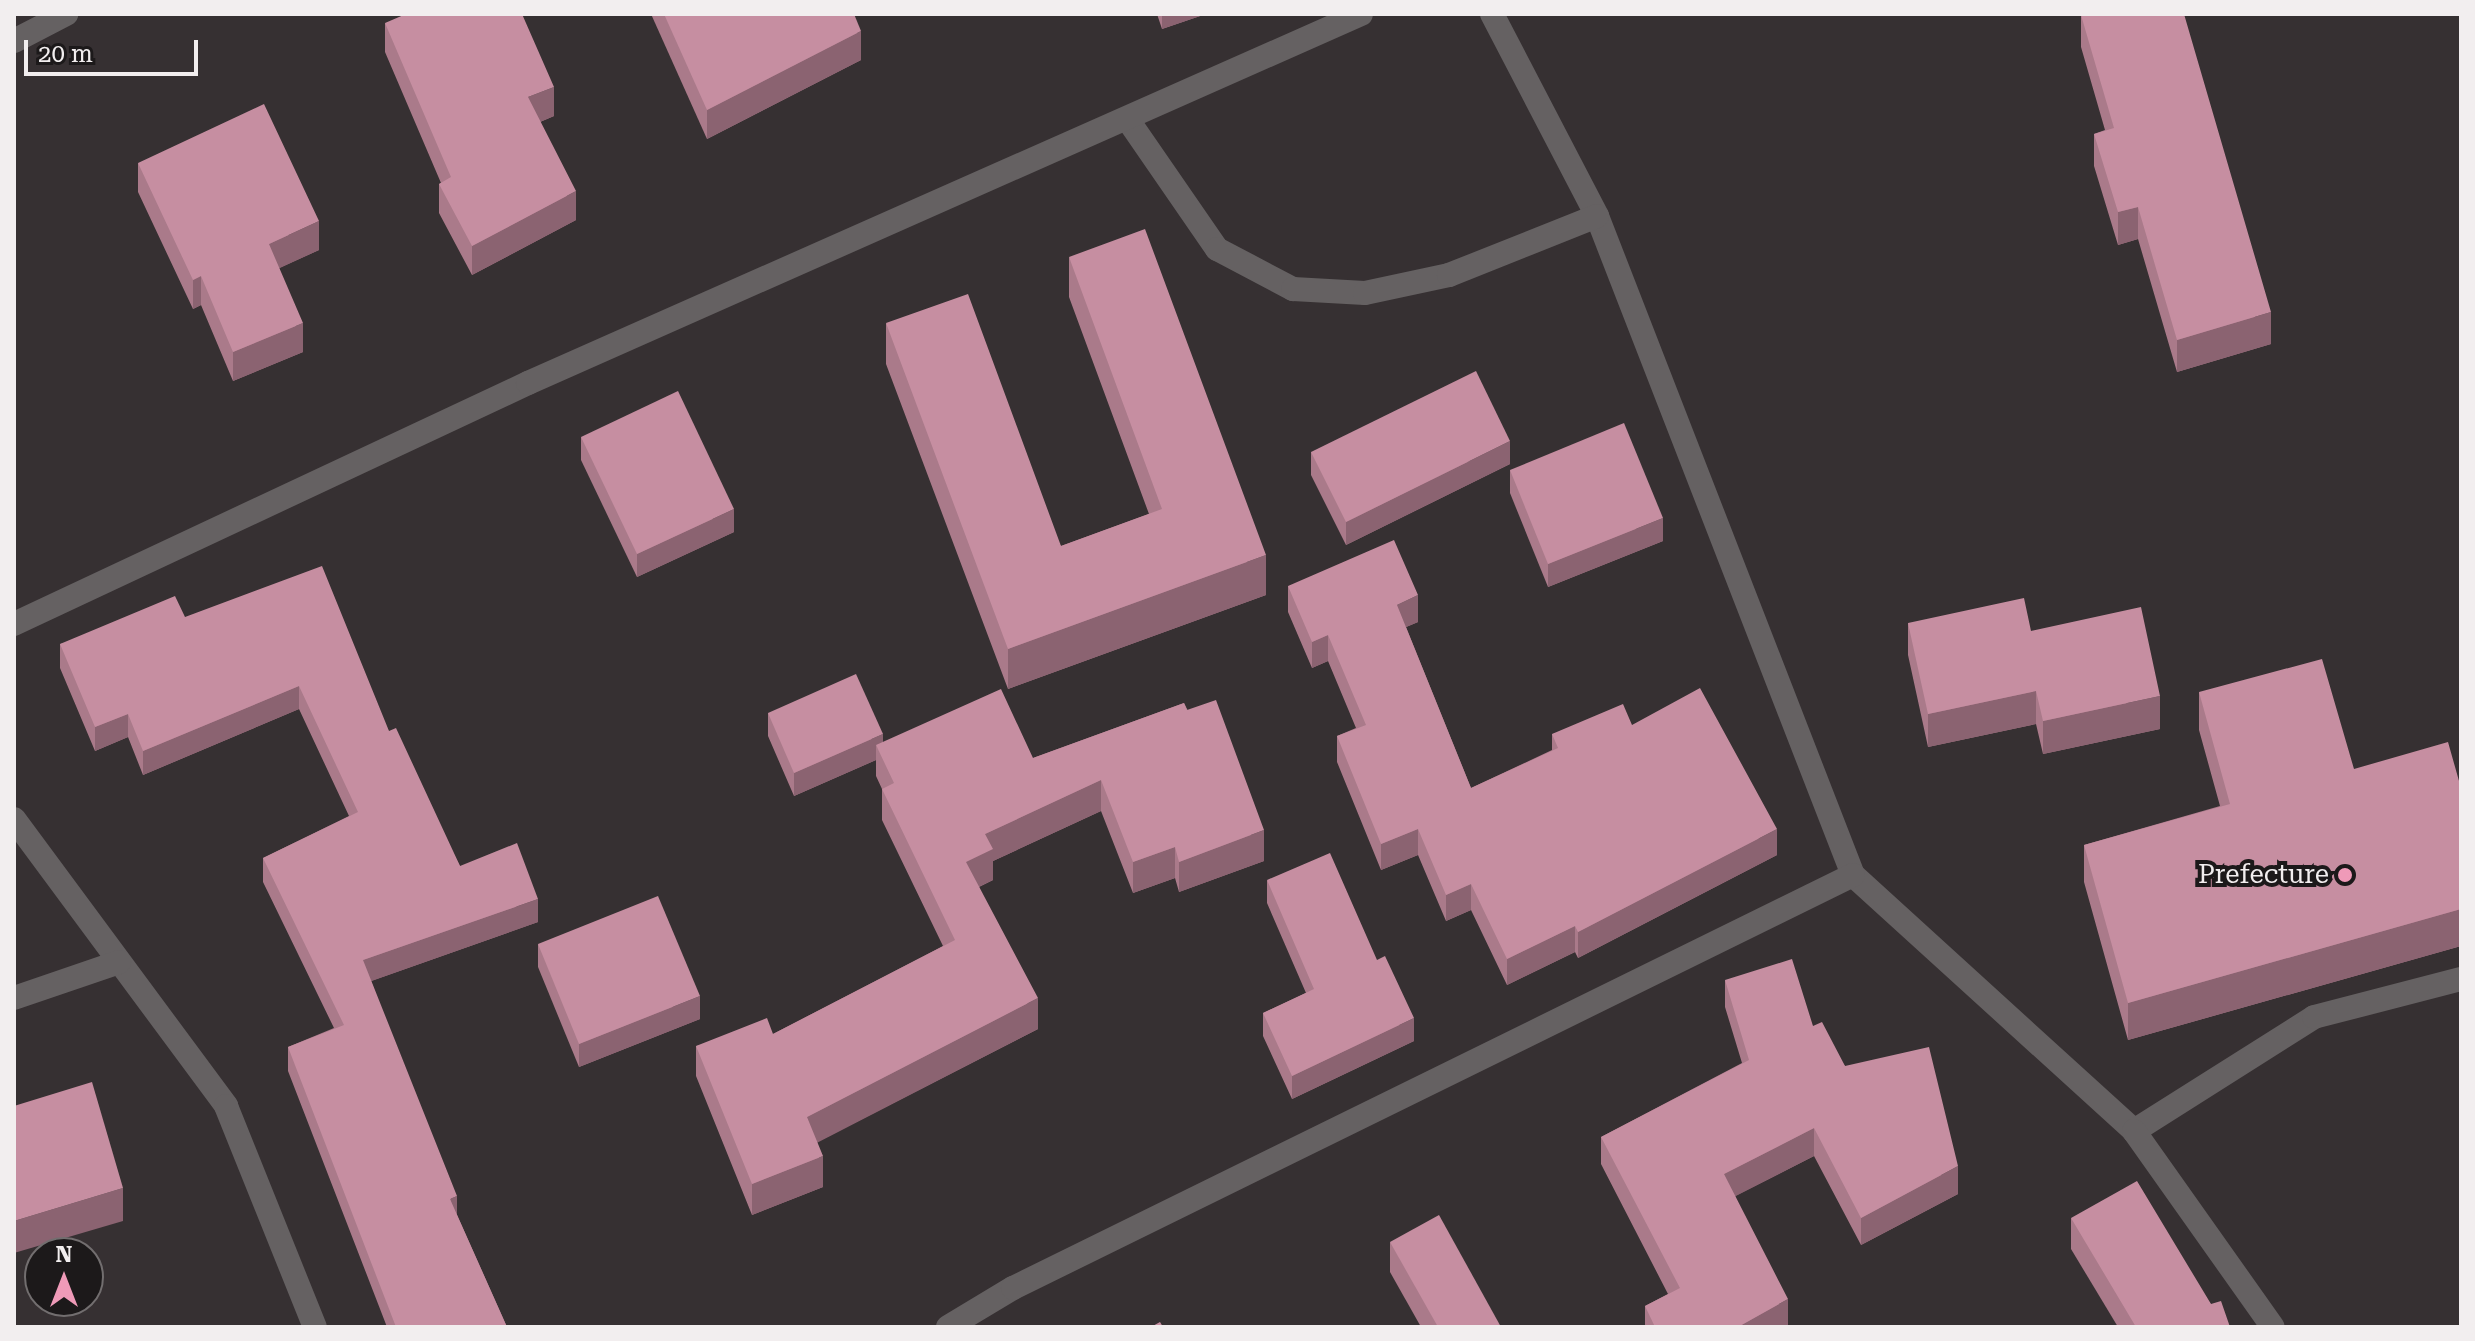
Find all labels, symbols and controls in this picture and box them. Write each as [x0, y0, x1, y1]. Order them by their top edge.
scale bar [28, 24, 202, 74]
text: 20 m [38, 40, 93, 68]
place label: Prefecture [2198, 859, 2329, 891]
marker: Prefecture [2336, 866, 2354, 884]
north arrow [24, 1237, 104, 1317]
text: N [56, 1242, 72, 1267]

